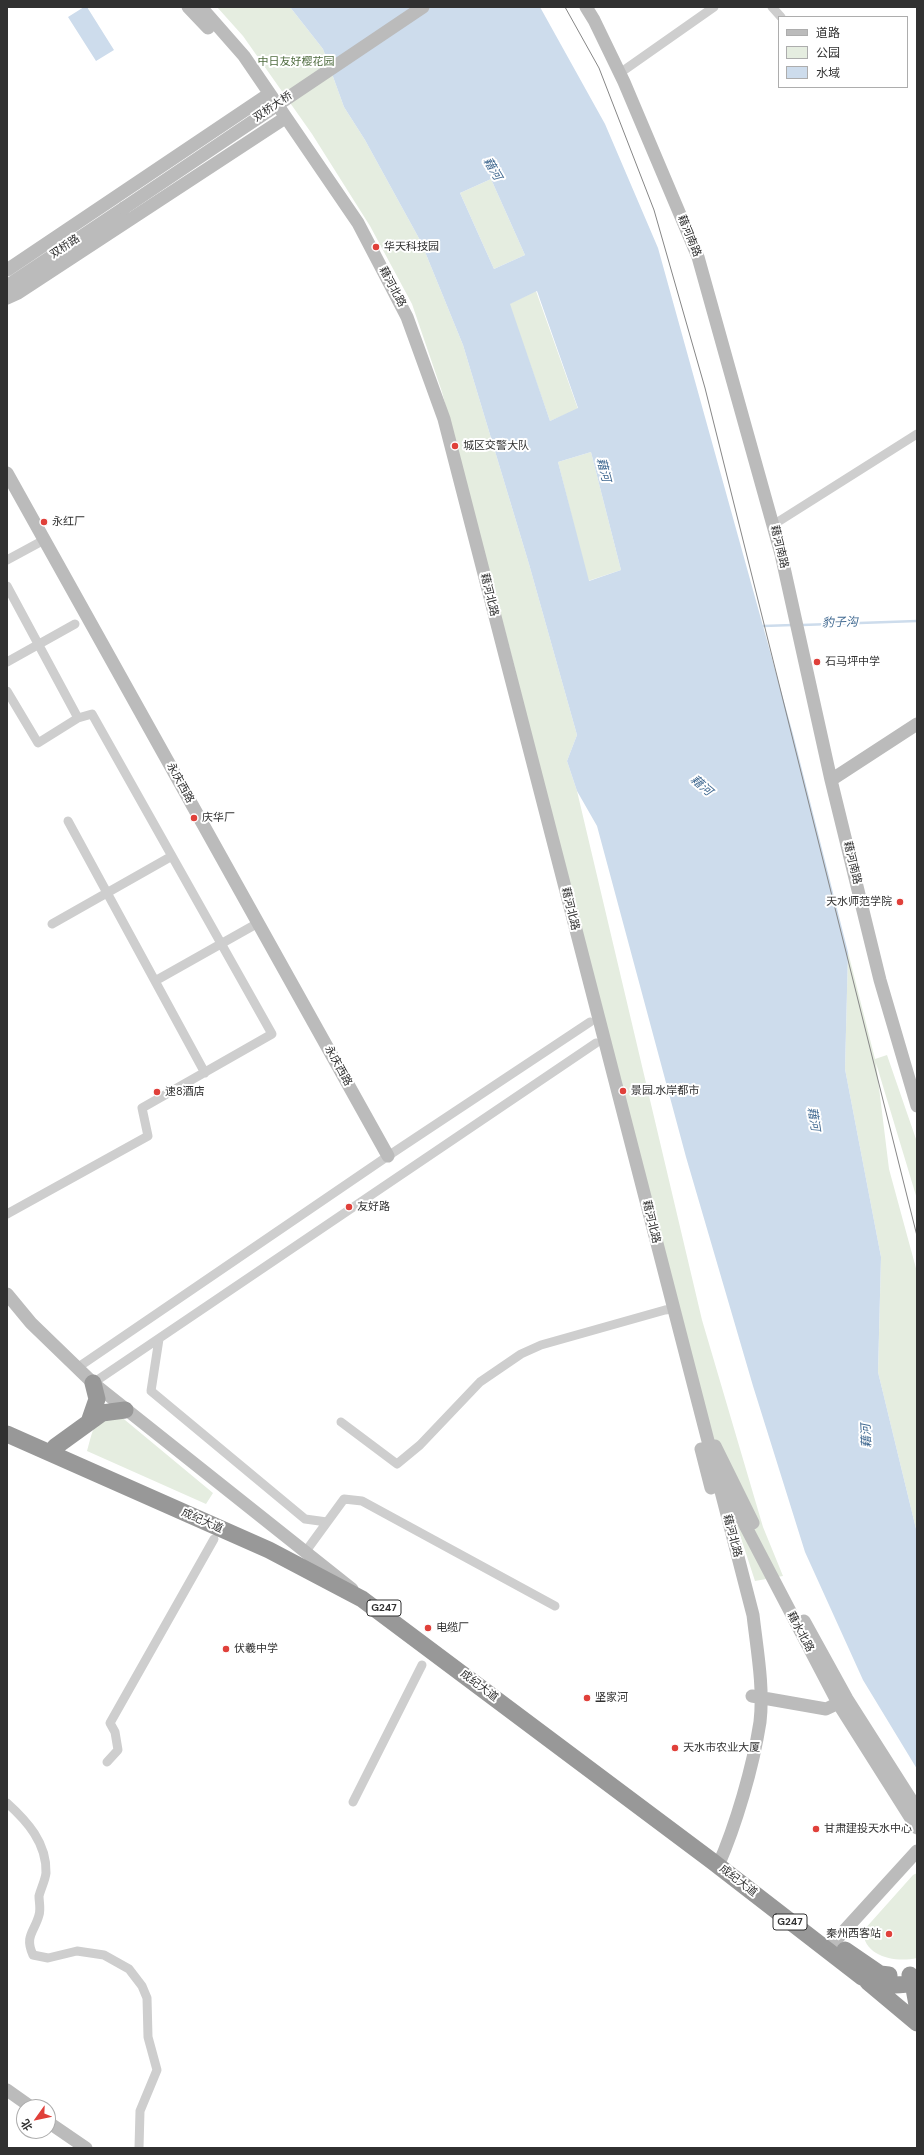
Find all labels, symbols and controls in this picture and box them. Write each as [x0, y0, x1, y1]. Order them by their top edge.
legend [778, 16, 908, 88]
text: 道路 [816, 25, 840, 41]
text: 公园 [816, 45, 840, 61]
park label: 中日友好樱花园 [258, 55, 334, 69]
text: 水域 [816, 65, 840, 81]
street label: 双桥大桥 [251, 89, 295, 125]
water label: 藉河 [480, 155, 504, 183]
street label: 藉河南路 [675, 213, 703, 259]
street label: 双桥路 [48, 232, 82, 262]
place label: 华天科技园 [384, 240, 439, 254]
marker: 华天科技园 [371, 242, 381, 252]
street label: 藉河北路 [376, 264, 408, 310]
place label: 城区交警大队 [463, 439, 529, 453]
marker: 城区交警大队 [450, 441, 460, 451]
water label: 藉河 [593, 457, 613, 483]
place label: 永红厂 [52, 515, 85, 529]
marker: 永红厂 [39, 517, 49, 527]
street label: 藉河南路 [767, 524, 791, 570]
street label: 藉河北路 [477, 572, 501, 618]
water label: 豹子沟 [822, 615, 858, 631]
place label: 石马坪中学 [825, 655, 880, 669]
marker: 石马坪中学 [812, 657, 822, 667]
street label: 永庆西路 [164, 761, 196, 805]
water label: 藉河 [687, 773, 715, 799]
place label: 庆华厂 [202, 811, 235, 825]
marker: 庆华厂 [189, 813, 199, 823]
street label: 藉河南路 [840, 840, 864, 886]
street label: 藉河北路 [558, 886, 582, 932]
place label: 天水师范学院 [826, 895, 892, 909]
marker: 天水师范学院 [895, 897, 905, 907]
street label: 永庆西路 [322, 1044, 354, 1088]
place label: 景园.水岸都市 [631, 1084, 699, 1098]
place label: 速8酒店 [165, 1085, 205, 1099]
marker: 景园.水岸都市 [618, 1086, 628, 1096]
marker: 速8酒店 [152, 1087, 162, 1097]
water label: 藉河 [804, 1106, 822, 1132]
street label: 藉河北路 [639, 1199, 663, 1245]
place label: 友好路 [357, 1200, 390, 1214]
marker: 友好路 [344, 1202, 354, 1212]
water label: 藉河 [859, 1424, 875, 1448]
street label: 成纪大道 [179, 1506, 225, 1536]
street label: 藉河北路 [720, 1513, 744, 1559]
road number: G247 [367, 1600, 401, 1616]
street label: 藉水北路 [784, 1609, 816, 1655]
place label: 电缆厂 [436, 1621, 469, 1635]
marker: 电缆厂 [423, 1623, 433, 1633]
place label: 伏羲中学 [234, 1642, 278, 1656]
marker: 伏羲中学 [221, 1644, 231, 1654]
street label: 成纪大道 [457, 1667, 501, 1705]
place label: 坚家河 [595, 1691, 628, 1705]
marker: 坚家河 [582, 1693, 592, 1703]
place label: 天水市农业大厦 [683, 1741, 760, 1755]
marker: 天水市农业大厦 [670, 1743, 680, 1753]
place label: 甘肃建投天水中心 [824, 1822, 912, 1836]
marker: 甘肃建投天水中心 [811, 1824, 821, 1834]
street label: 成纪大道 [717, 1862, 759, 1900]
road number: G247 [773, 1914, 807, 1930]
place label: 秦州西客站 [826, 1927, 881, 1941]
marker: 秦州西客站 [884, 1929, 894, 1939]
north arrow [16, 2099, 56, 2139]
text: 北 [18, 2117, 36, 2133]

